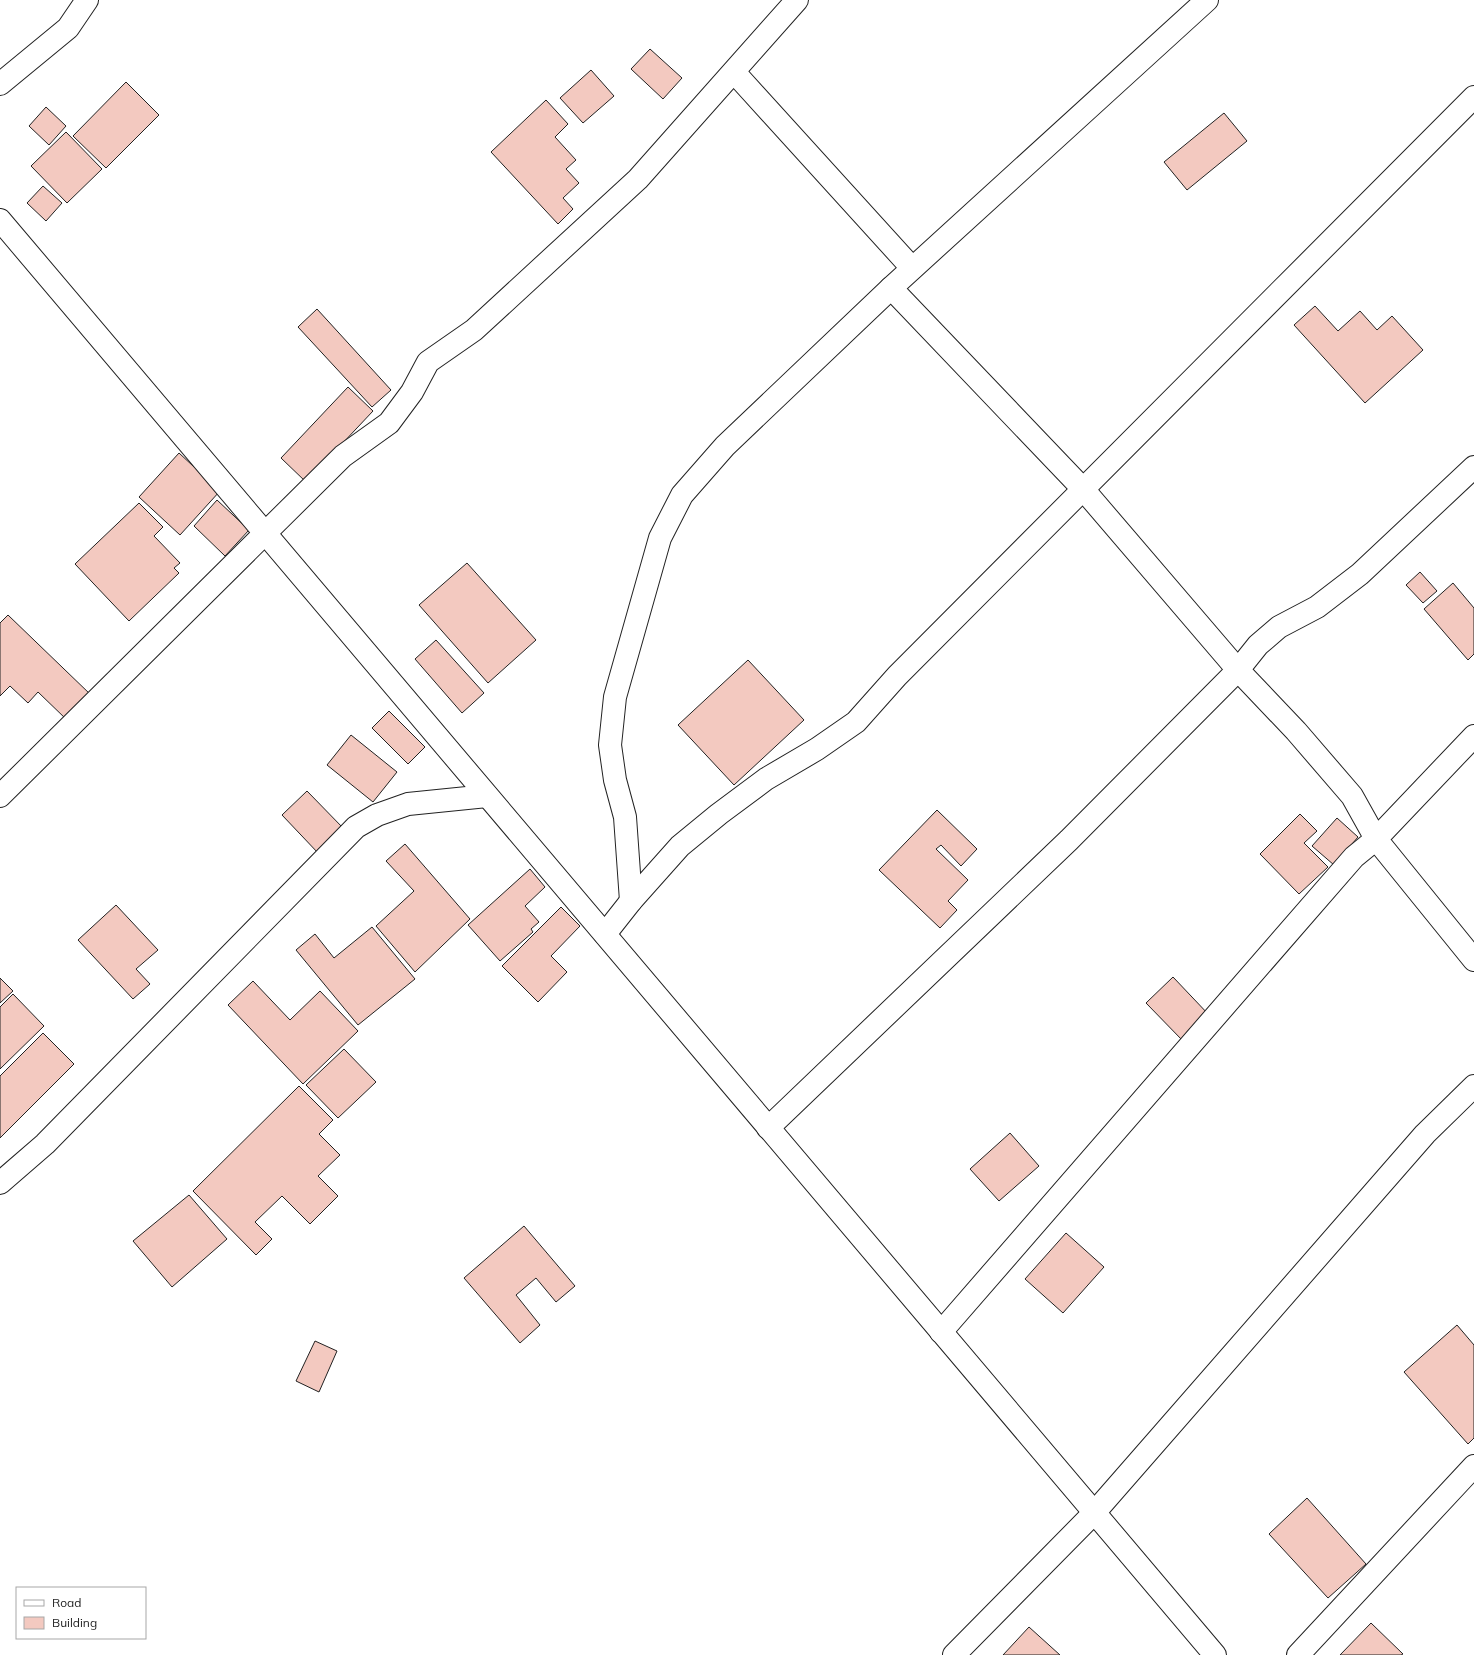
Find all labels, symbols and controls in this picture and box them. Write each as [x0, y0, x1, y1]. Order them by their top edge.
legend [16, 1587, 146, 1639]
text: Road [52, 1595, 81, 1610]
text: Building [52, 1615, 97, 1630]

